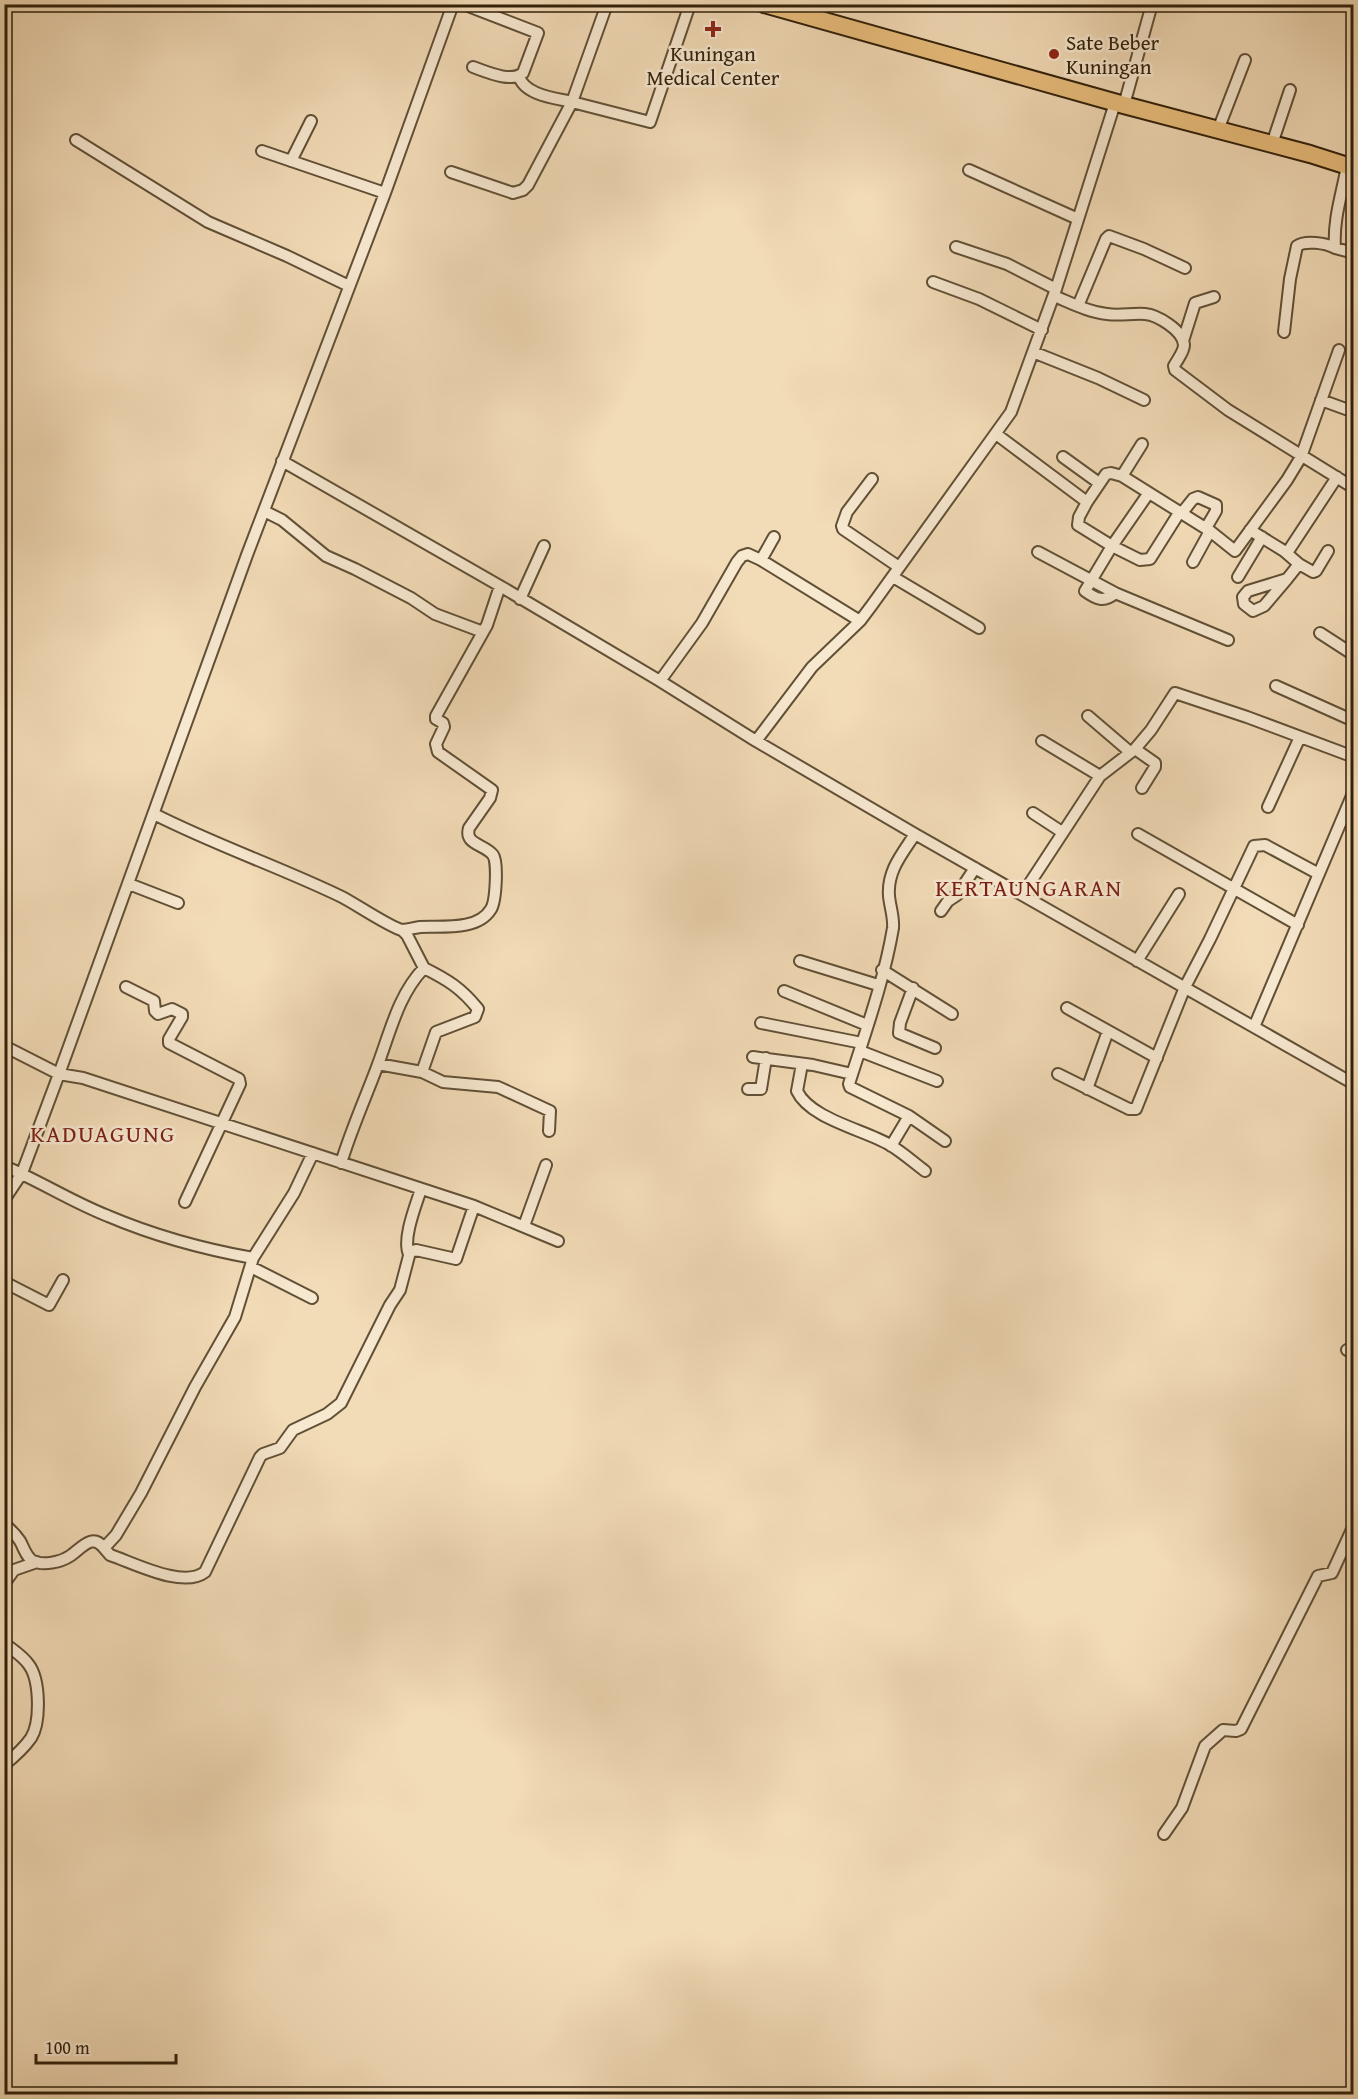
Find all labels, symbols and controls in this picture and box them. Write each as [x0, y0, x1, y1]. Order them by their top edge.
marker: Kuningan Medical Center [704, 20, 722, 38]
place label: Sate Beber Kuningan [1066, 27, 1160, 82]
place label: Kuningan Medical Center [647, 38, 780, 93]
marker: Sate Beber Kuningan [1047, 47, 1061, 61]
district label: KERTAUNGARAN [935, 870, 1123, 905]
district label: KADUAGUNG [30, 1116, 176, 1151]
scale bar [36, 2027, 176, 2065]
text: 100 m [45, 2034, 90, 2061]

